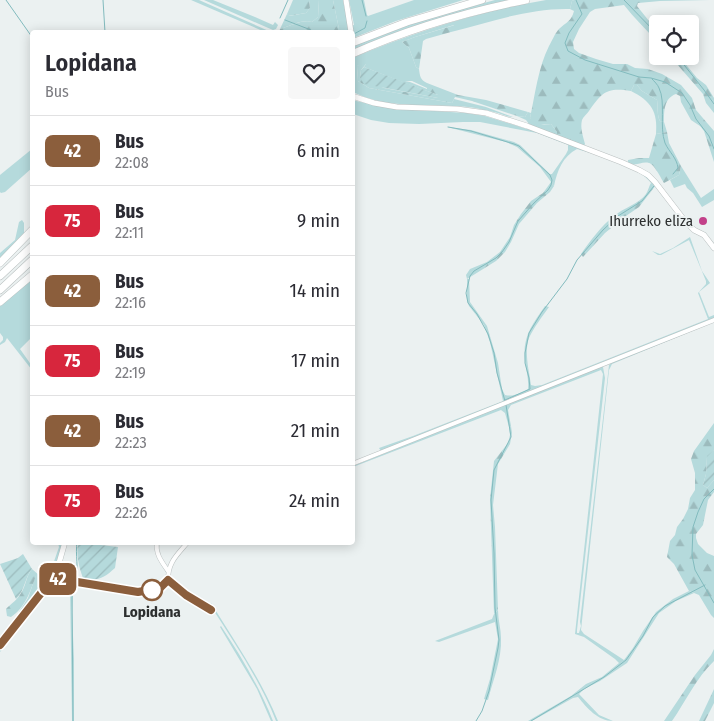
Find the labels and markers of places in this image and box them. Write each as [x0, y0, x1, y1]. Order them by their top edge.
place label: Ihurreko eliza [609, 212, 693, 230]
marker: Ihurreko eliza [697, 215, 709, 227]
marker: Lopidana [141, 579, 163, 601]
place label: Lopidana [123, 603, 181, 621]

